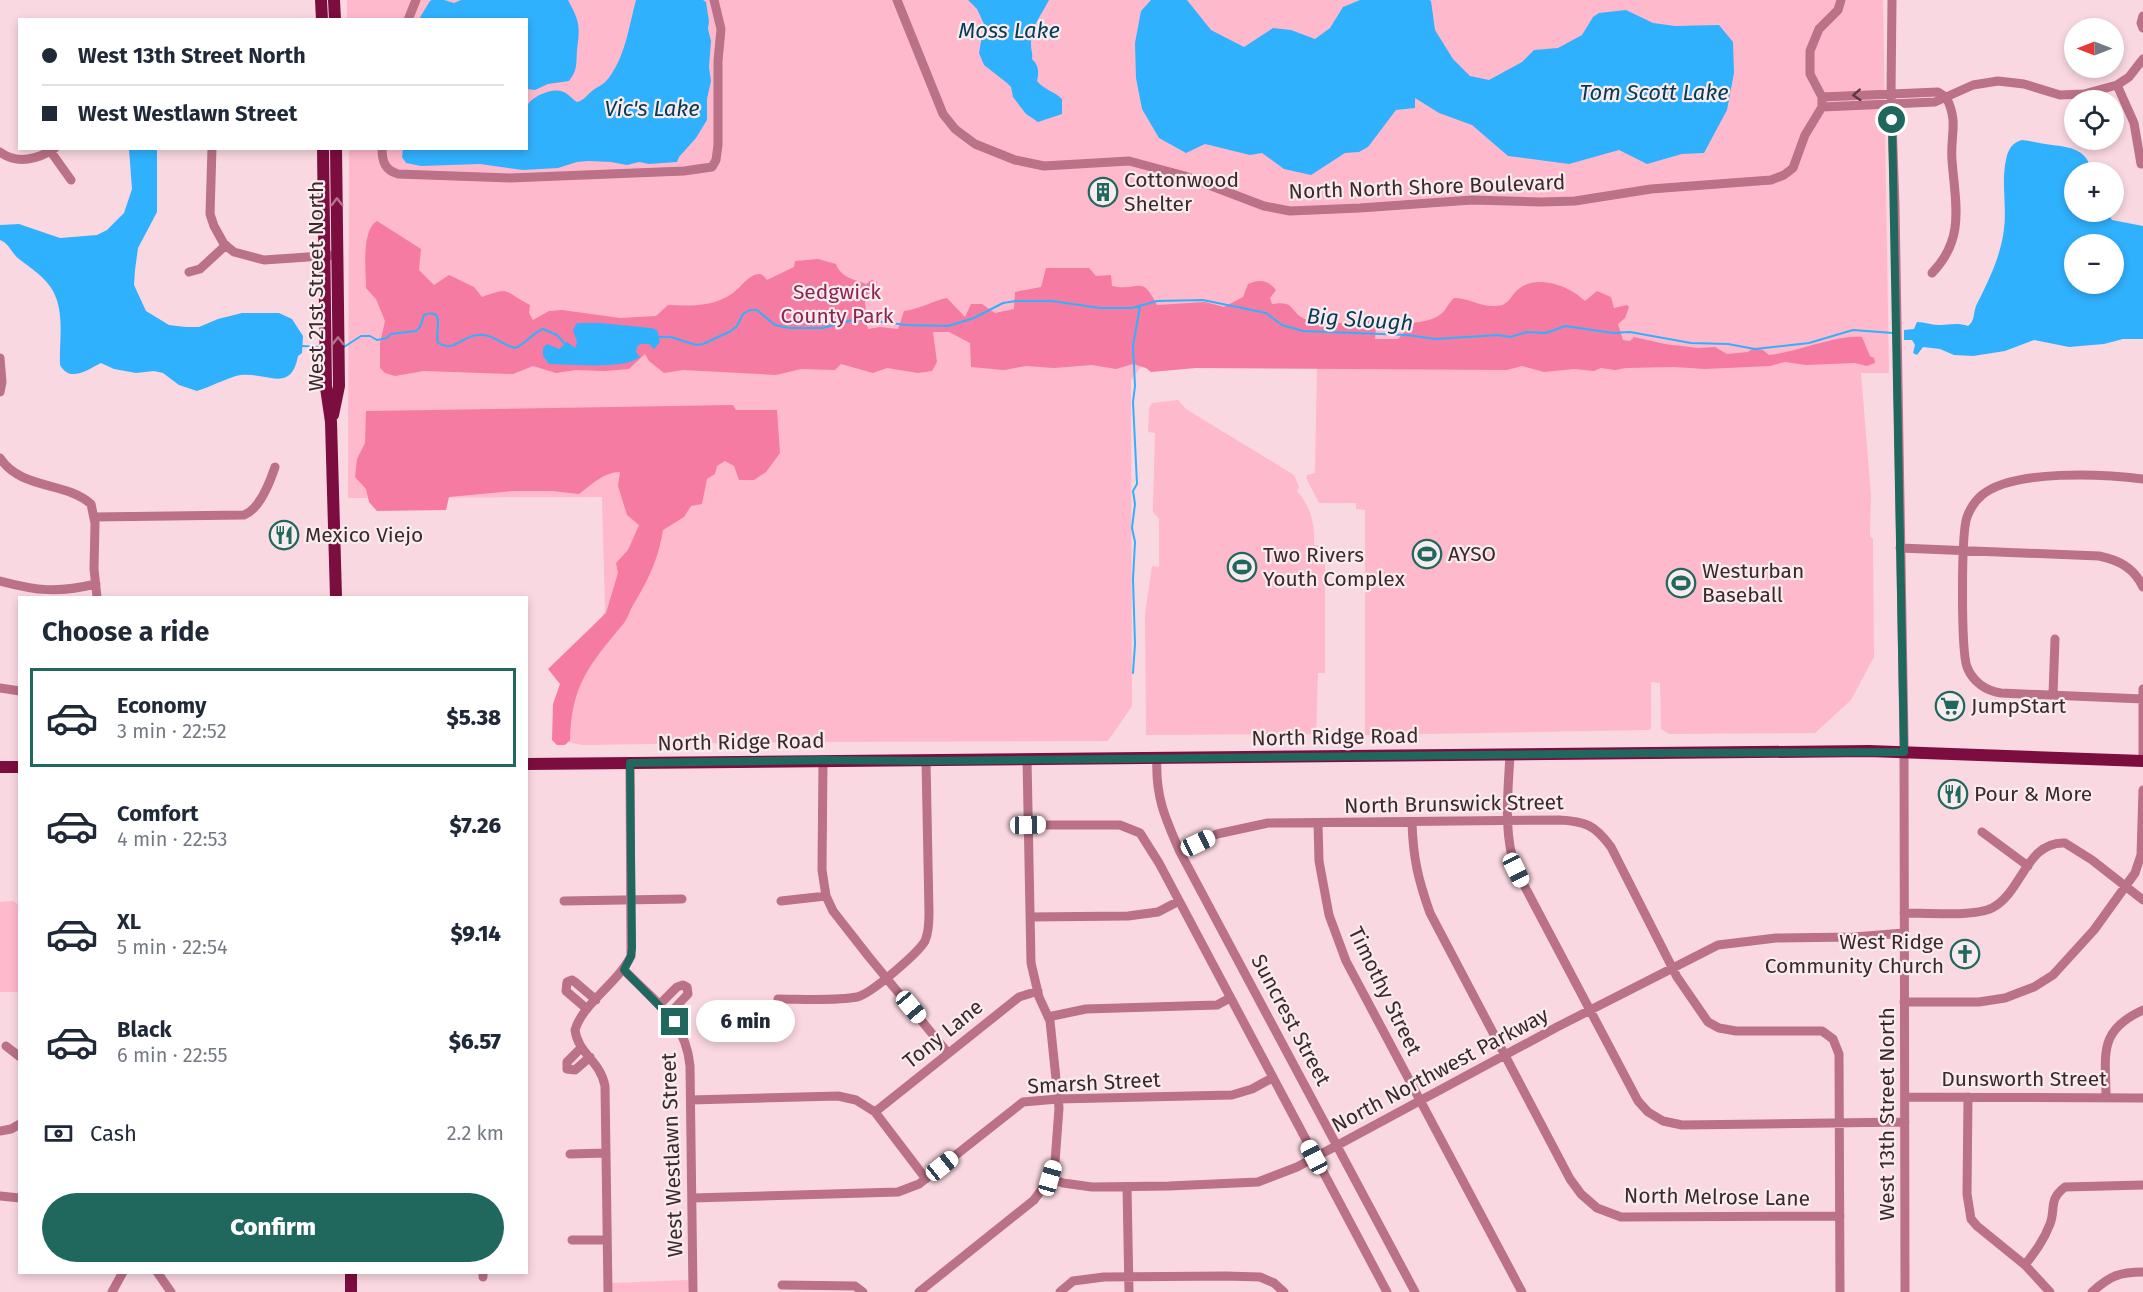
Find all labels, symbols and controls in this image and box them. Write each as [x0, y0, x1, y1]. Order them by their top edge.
water label: Moss Lake [958, 17, 1060, 44]
north arrow [2064, 18, 2124, 78]
map controls [2064, 18, 2124, 294]
text: West 13th Street North [78, 42, 306, 69]
water label: Tom Scott Lake [1579, 79, 1729, 106]
one-way arrow [1852, 88, 1861, 101]
button: locate [2064, 90, 2124, 150]
water label: Vic's Lake [604, 95, 700, 122]
text: West Westlawn Street [78, 100, 297, 127]
route start [1878, 106, 1905, 133]
button: + [2064, 162, 2124, 222]
place label: Cottonwood Shelter [1124, 167, 1239, 217]
street label: North North Shore Boulevard [1288, 169, 1566, 205]
building icon: Cottonwood Shelter [1087, 176, 1119, 208]
street label: West 21st Street North [303, 181, 329, 391]
one-way arrow [330, 197, 343, 206]
button: − [2064, 234, 2124, 294]
park label: Sedgwick County Park [781, 279, 894, 329]
water label: Big Slough [1306, 302, 1414, 337]
one-way arrow [332, 337, 344, 346]
restaurant icon: Mexico Viejo [268, 519, 300, 551]
place label: Mexico Viejo [305, 522, 423, 548]
sports icon: AYSO [1411, 538, 1443, 570]
place label: AYSO [1448, 541, 1496, 567]
place label: Two Rivers Youth Complex [1263, 542, 1406, 592]
sports icon: Two Rivers Youth Complex [1226, 551, 1258, 583]
place label: Westurban Baseball [1702, 558, 1804, 608]
sports icon: Westurban Baseball [1665, 567, 1697, 599]
text: Choose a ride [42, 616, 209, 648]
supermarket icon: JumpStart [1934, 690, 1966, 722]
icon: car [45, 691, 99, 745]
text: Economy [117, 692, 206, 719]
place label: JumpStart [1971, 693, 2067, 719]
text: $5.38 [447, 704, 501, 731]
text: 3 min · 22:52 [117, 719, 227, 743]
street label: North Ridge Road [1251, 723, 1419, 751]
street label: North Ridge Road [657, 728, 825, 756]
restaurant icon: Pour & More [1937, 778, 1969, 810]
place label: Pour & More [1974, 781, 2092, 807]
street label: North Brunswick Street [1344, 789, 1564, 819]
icon: car [45, 799, 99, 853]
text: Comfort [117, 800, 198, 827]
text: $7.26 [449, 812, 501, 839]
car [1010, 816, 1046, 834]
text: 4 min · 22:53 [117, 827, 227, 851]
car [1178, 827, 1218, 859]
car [1500, 850, 1532, 890]
icon: car [45, 907, 99, 961]
text: XL [117, 908, 141, 935]
text: $9.14 [450, 920, 501, 947]
street label: Timothy Street [1343, 923, 1427, 1060]
place label: West Ridge Community Church [1765, 929, 1944, 979]
text: 5 min · 22:54 [117, 935, 228, 959]
church icon: West Ridge Community Church [1949, 938, 1981, 970]
street label: Suncrest Street [1246, 950, 1337, 1090]
car [893, 987, 929, 1027]
street label: Tony Lane [898, 994, 988, 1074]
callout: 6 min [696, 1001, 795, 1043]
street label: North Northwest Parkway [1327, 1001, 1553, 1138]
street label: West 13th Street North [1874, 1007, 1900, 1221]
route end [661, 1008, 688, 1035]
text: 6 min [721, 1009, 770, 1033]
icon: car [45, 1015, 99, 1069]
text: Black [117, 1016, 172, 1043]
text: $6.57 [449, 1028, 501, 1055]
text: 6 min · 22:55 [117, 1043, 227, 1067]
street label: West Westlawn Street [655, 1052, 689, 1258]
street label: Dunsworth Street [1941, 1066, 2107, 1092]
street label: Smarsh Street [1027, 1067, 1162, 1099]
icon: cash [42, 1117, 75, 1150]
text: Cash [90, 1120, 137, 1147]
text: 2.2 km [447, 1121, 504, 1145]
car [1298, 1137, 1330, 1177]
car [922, 1148, 962, 1184]
car [1036, 1158, 1064, 1198]
street label: North Melrose Lane [1624, 1182, 1810, 1212]
button: Confirm [42, 1193, 504, 1262]

